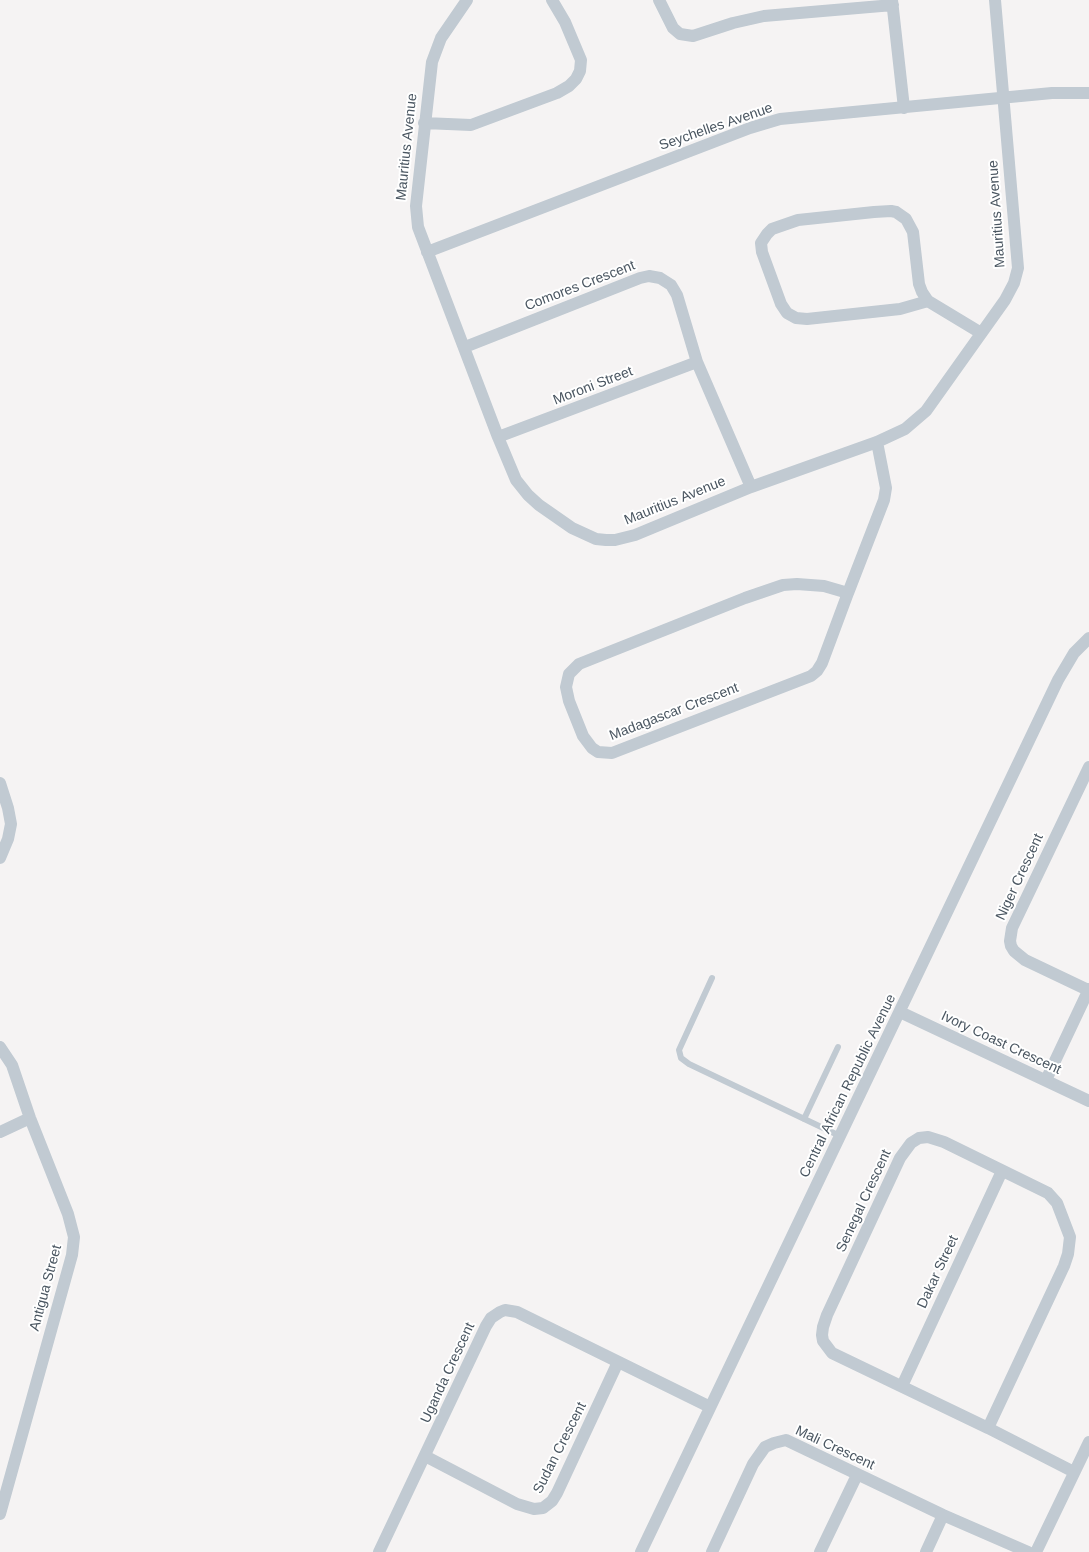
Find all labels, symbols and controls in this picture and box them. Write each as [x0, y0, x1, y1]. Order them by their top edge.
street label: Mauritius Avenue [393, 92, 421, 202]
street label: Seychelles Avenue [657, 100, 775, 154]
street label: Mauritius Avenue [985, 160, 1009, 268]
street label: Comores Crescent [523, 257, 637, 315]
street label: Moroni Street [551, 363, 635, 409]
street label: Mauritius Avenue [622, 473, 728, 529]
street label: Madagascar Crescent [607, 680, 741, 744]
street label: Niger Crescent [993, 831, 1047, 923]
street label: Central African Republic Avenue [796, 992, 900, 1180]
street label: Ivory Coast Crescent [938, 1008, 1064, 1078]
street label: Senegal Crescent [833, 1147, 895, 1255]
street label: Dakar Street [914, 1233, 962, 1311]
street label: Antigua Street [26, 1243, 66, 1333]
street label: Uganda Crescent [417, 1320, 479, 1426]
street label: Sudan Crescent [530, 1399, 590, 1497]
street label: Mali Crescent [793, 1422, 877, 1474]

